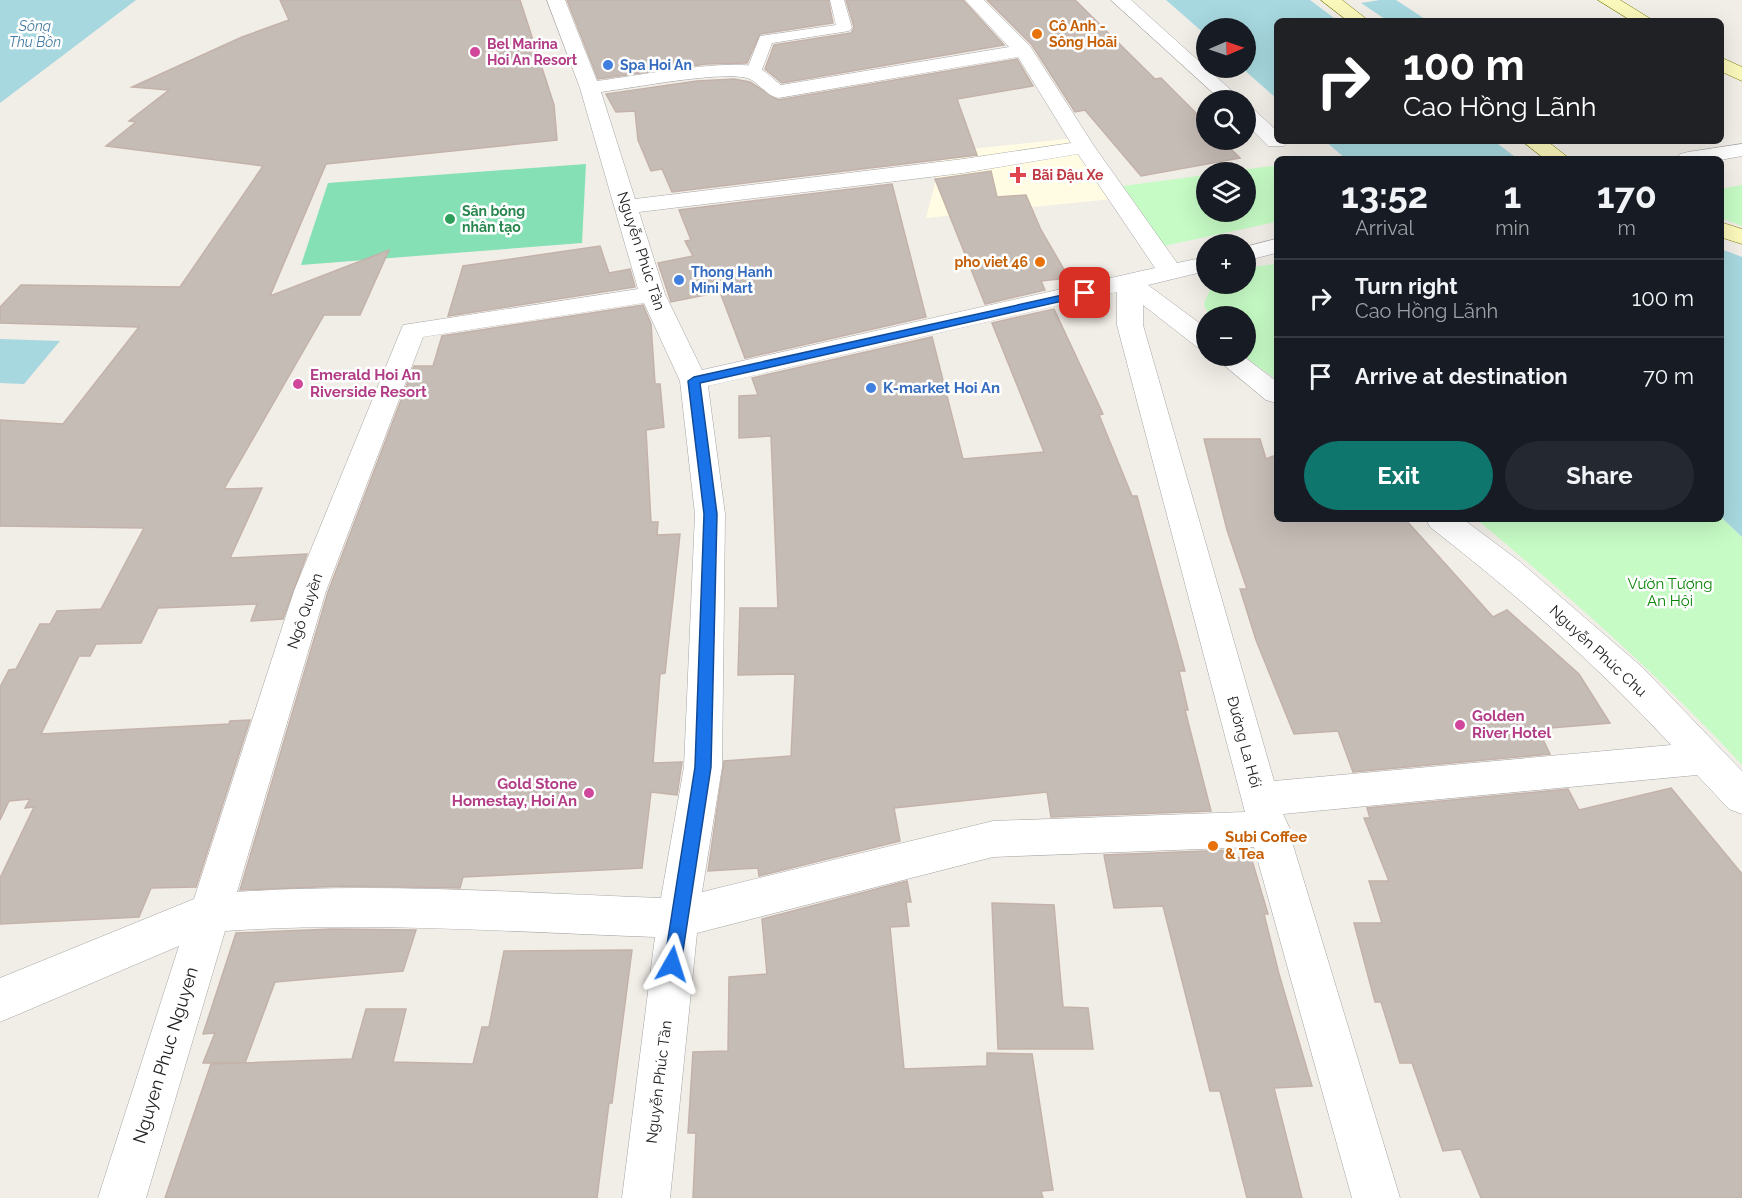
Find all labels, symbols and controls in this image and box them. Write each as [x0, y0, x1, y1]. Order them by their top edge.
water label: Sông Thu Bồn [9, 18, 61, 50]
place label: Cô Anh - Sông Hoāi [1049, 18, 1117, 50]
north arrow [1196, 18, 1256, 78]
map controls [1196, 18, 1256, 366]
marker: Cô Anh - Sông Hoāi [1030, 27, 1044, 41]
place label: Bel Marina Hoi An Resort [487, 36, 578, 68]
text: 100 m [1403, 41, 1525, 90]
icon: right [1304, 42, 1382, 120]
marker: Bel Marina Hoi An Resort [468, 45, 482, 59]
place label: Spa Hoi An [620, 57, 692, 73]
marker: Spa Hoi An [601, 58, 615, 72]
button: search [1196, 90, 1256, 150]
text: Cao Hồng Lãnh [1403, 91, 1596, 122]
button: layers [1196, 162, 1256, 222]
marker: Bãi Đậu Xe [1009, 166, 1027, 184]
place label: Bãi Đậu Xe [1032, 167, 1104, 183]
text: 13:52 [1341, 174, 1428, 216]
text: 1 [1504, 174, 1521, 216]
text: 170 [1597, 174, 1657, 216]
street label: Nguyễn Phúc Tần [613, 189, 669, 313]
place label: Sân bóng nhân tạo [462, 203, 525, 235]
marker: Sân bóng nhân tạo [443, 212, 457, 226]
text: Arrival [1355, 216, 1414, 240]
text: min [1495, 216, 1530, 240]
text: m [1618, 216, 1636, 240]
button: + [1196, 234, 1256, 294]
place label: pho viet 46 [954, 254, 1028, 270]
marker: pho viet 46 [1033, 255, 1047, 269]
place label: Thong Hanh Mini Mart [691, 264, 773, 296]
pin [1059, 267, 1110, 318]
marker: Thong Hanh Mini Mart [672, 273, 686, 287]
text: Turn right [1355, 273, 1458, 299]
icon: arrive [1068, 276, 1101, 309]
icon: right [1304, 282, 1337, 315]
text: 100 m [1632, 285, 1694, 311]
text: Cao Hồng Lãnh [1355, 299, 1498, 323]
button: − [1196, 306, 1256, 366]
icon: arrive [1304, 360, 1337, 393]
text: Arrive at destination [1355, 363, 1568, 389]
text: 70 m [1643, 363, 1694, 389]
place label: Emerald Hoi An Riverside Resort [310, 366, 427, 401]
marker: Emerald Hoi An Riverside Resort [291, 377, 305, 391]
place label: K-market Hoi An [883, 379, 1000, 397]
marker: K-market Hoi An [864, 381, 878, 395]
button: Exit [1304, 441, 1493, 510]
button: Share [1505, 441, 1694, 510]
street label: Ngô Quyền [284, 571, 326, 651]
park label: Vườn Tượng An Hội [1627, 575, 1713, 610]
street label: Nguyễn Phúc Chu [1546, 601, 1650, 701]
street label: Đường La Hối [1223, 694, 1265, 790]
place label: Golden River Hotel [1472, 707, 1551, 742]
marker: Golden River Hotel [1453, 718, 1467, 732]
place label: Gold Stone Homestay, Hoi An [452, 775, 577, 810]
marker: Gold Stone Homestay, Hoi An [582, 786, 596, 800]
place label: Subi Coffee & Tea [1225, 828, 1307, 863]
marker: Subi Coffee & Tea [1206, 839, 1220, 853]
position arrow [640, 932, 704, 996]
street label: Nguyen Phuc Nguyen [128, 964, 202, 1146]
street label: Nguyễn Phúc Tần [643, 1019, 675, 1145]

